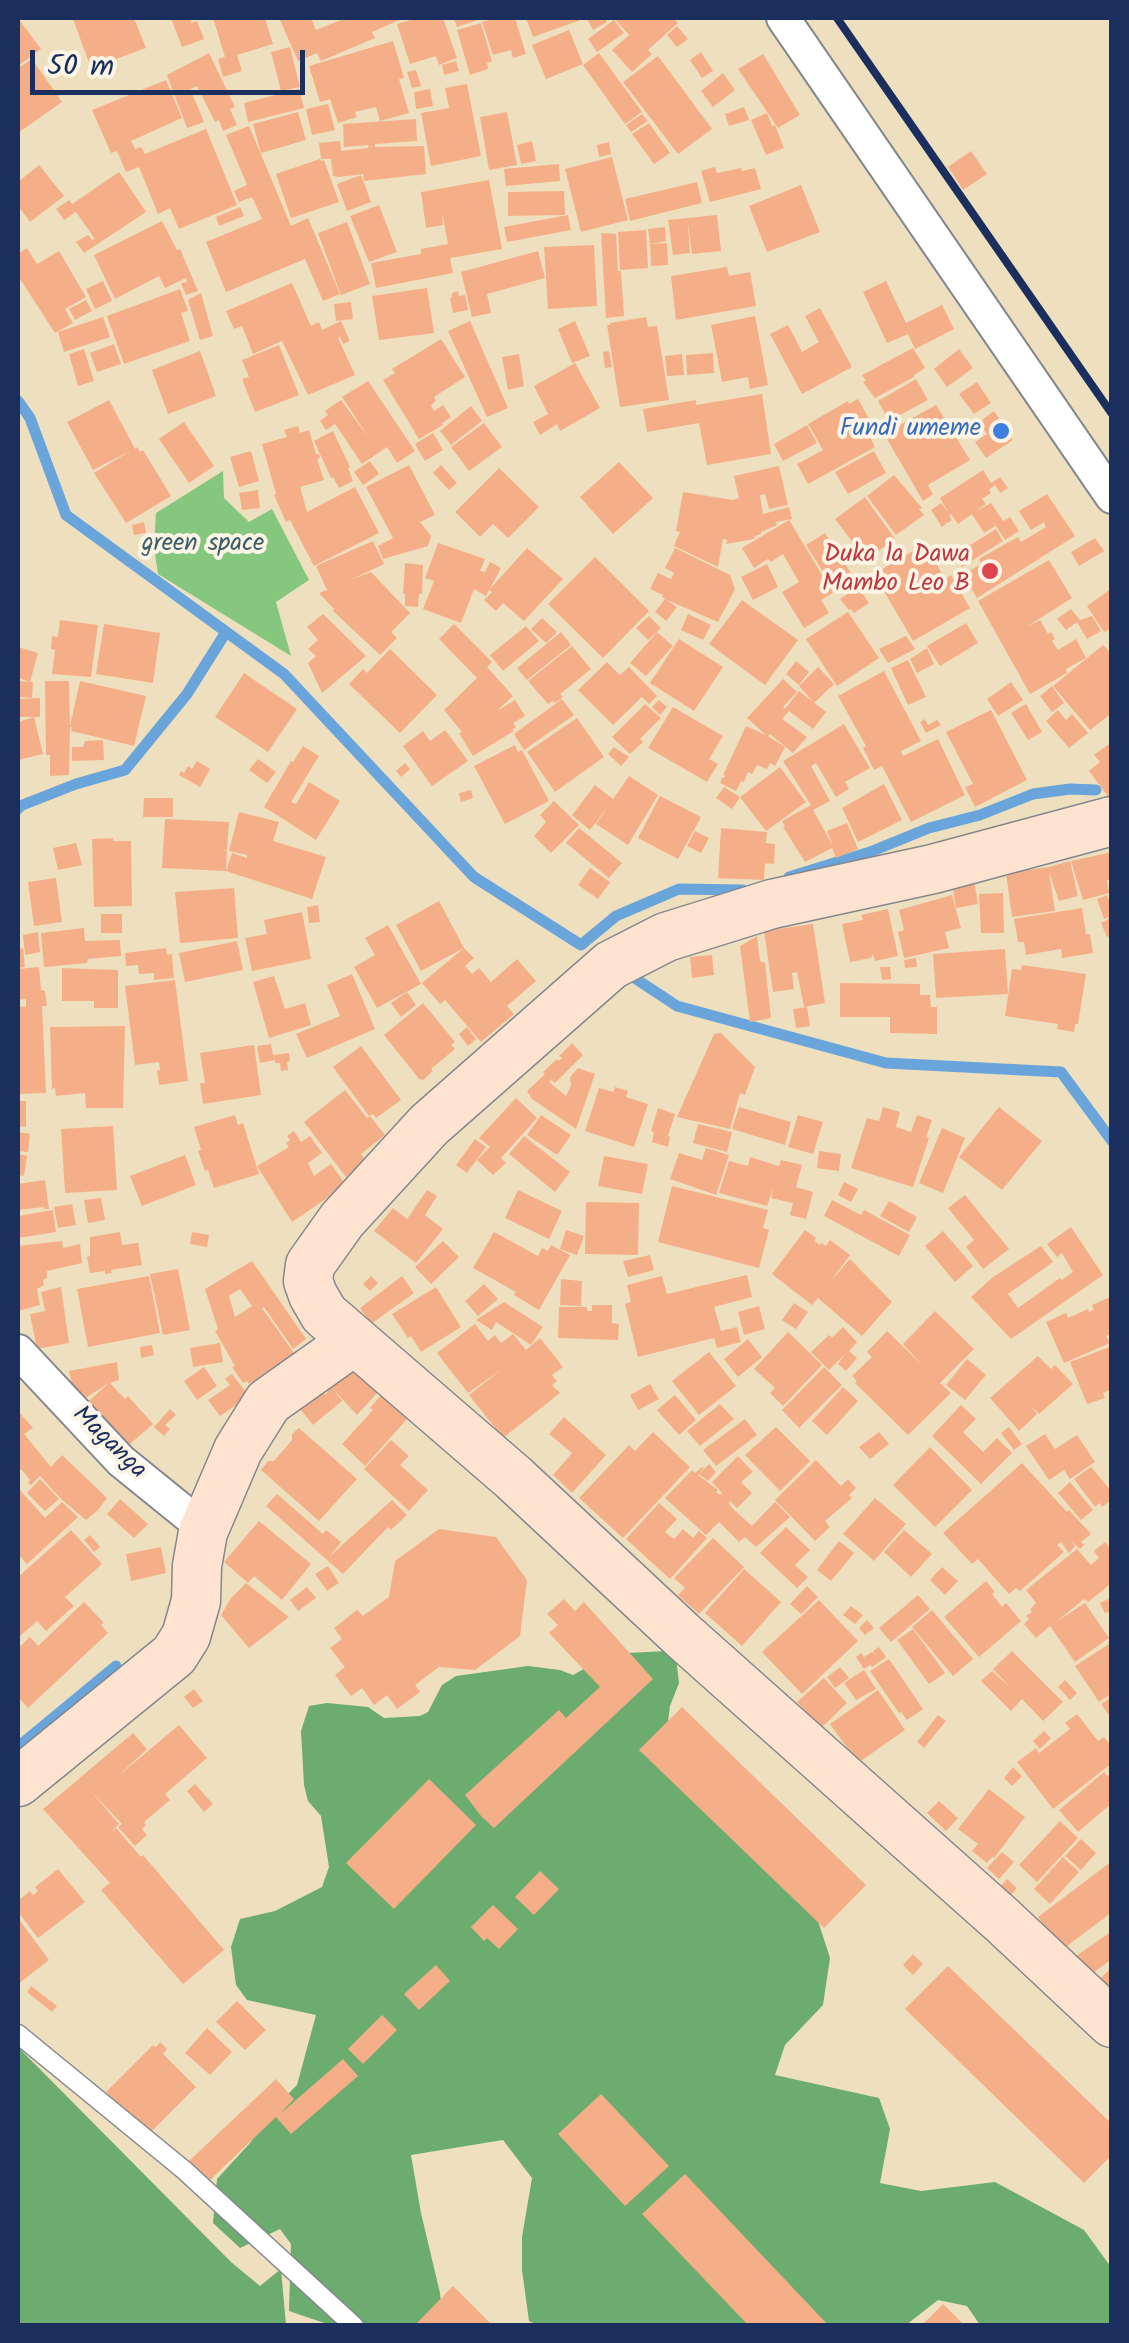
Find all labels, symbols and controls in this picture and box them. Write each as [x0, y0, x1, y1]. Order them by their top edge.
scale bar [35, 30, 310, 92]
text: 50 m [47, 43, 114, 91]
place label: Fundi umeme [840, 416, 981, 446]
marker: Fundi umeme [990, 420, 1012, 442]
park label: green space [142, 531, 264, 561]
place label: Duka la Dawa Mambo Leo B [822, 542, 970, 601]
marker: Duka la Dawa Mambo Leo B [979, 560, 1001, 582]
street label: Maganga [64, 1401, 152, 1487]

